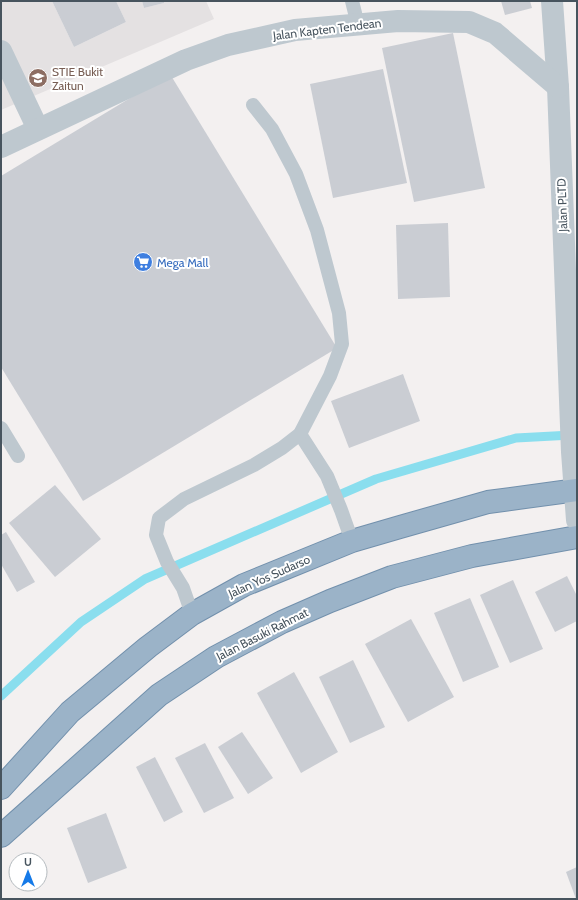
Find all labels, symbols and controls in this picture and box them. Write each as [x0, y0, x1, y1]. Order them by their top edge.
street label: Jalan Kapten Tendean [271, 15, 382, 43]
place label: STIE Bukit Zaitun [52, 64, 103, 93]
school or university icon: STIE Bukit Zaitun [27, 67, 49, 89]
street label: Jalan PLTD [554, 178, 570, 233]
supermarket icon: Mega Mall [132, 251, 154, 273]
place label: Mega Mall [157, 255, 208, 270]
street label: Jalan Yos Sudarso [225, 551, 312, 601]
street label: Jalan Basuki Rahmat [213, 604, 310, 664]
north arrow [8, 852, 48, 892]
text: U [24, 855, 32, 869]

